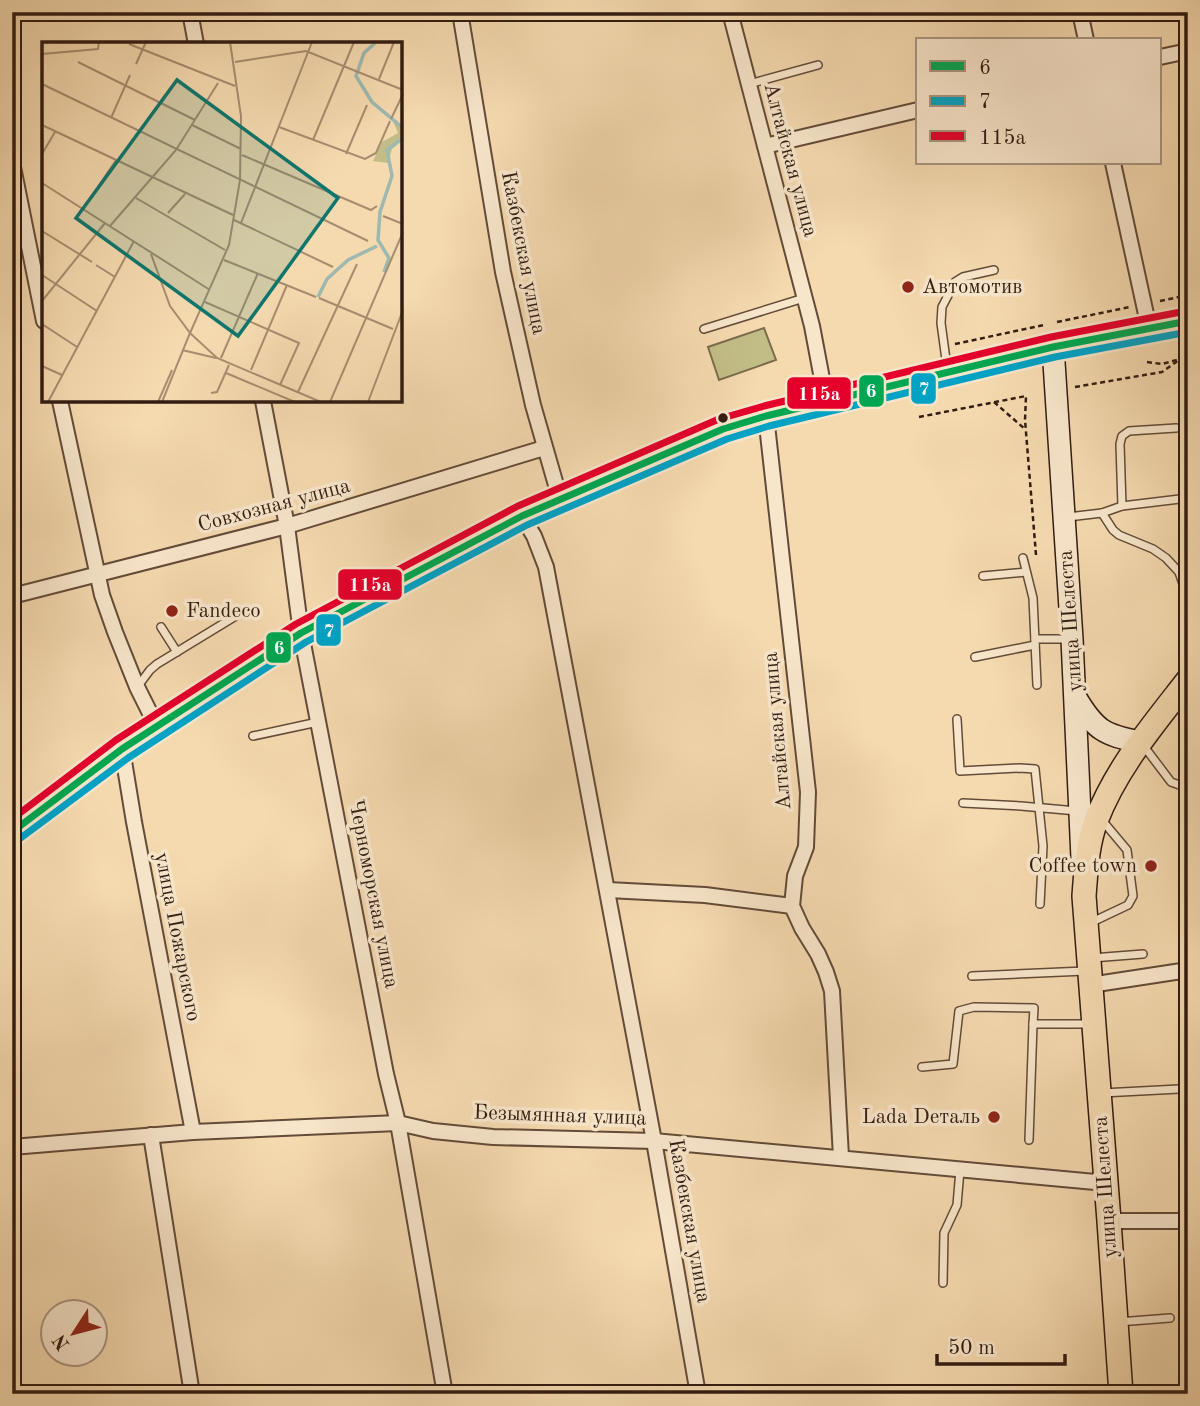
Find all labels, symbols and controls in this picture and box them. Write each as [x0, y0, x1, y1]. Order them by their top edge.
legend [916, 38, 1162, 164]
inset map [42, 42, 402, 402]
text: 6 [979, 58, 991, 79]
street label: Алтайская улица [759, 81, 821, 239]
text: 7 [979, 92, 991, 113]
text: 115а [979, 128, 1026, 149]
street label: Казбекская улица [497, 170, 549, 336]
place label: Автомотив [922, 277, 1022, 298]
marker: Автомотив [900, 279, 916, 295]
line badge: 7 [910, 372, 937, 405]
line badge: 6 [858, 374, 885, 408]
line badge: 115а [786, 376, 852, 410]
text: 7 [918, 381, 930, 400]
text: 6 [865, 383, 877, 402]
text: 115а [798, 386, 841, 405]
unlabelled marker [716, 411, 730, 425]
street label: Совхозная улица [195, 476, 353, 536]
street label: улица Шелеста [1056, 549, 1086, 693]
line badge: 115а [337, 568, 403, 601]
text: 115а [349, 577, 392, 596]
place label: Fandeco [186, 601, 261, 622]
marker: Fandeco [164, 603, 180, 619]
line badge: 7 [315, 613, 342, 647]
text: 7 [323, 623, 335, 642]
line badge: 6 [265, 631, 292, 664]
text: 6 [273, 640, 285, 659]
street label: Алтайская улица [761, 651, 795, 811]
street label: Черноморская улица [344, 798, 402, 990]
street label: улица Пожарского [150, 851, 204, 1023]
place label: Coffee town [1028, 856, 1137, 877]
marker: Coffee town [1143, 858, 1159, 874]
street label: Безымянная улица [473, 1102, 647, 1130]
place label: Lada Dеталь [862, 1107, 980, 1128]
marker: Lada Dеталь [986, 1109, 1002, 1125]
street label: улица Шелеста [1091, 1115, 1121, 1259]
street label: Казбекская улица [664, 1137, 714, 1305]
north arrow [38, 1298, 108, 1368]
scale bar [937, 1322, 1065, 1366]
text: N [50, 1330, 74, 1353]
text: 50 m [948, 1338, 995, 1359]

